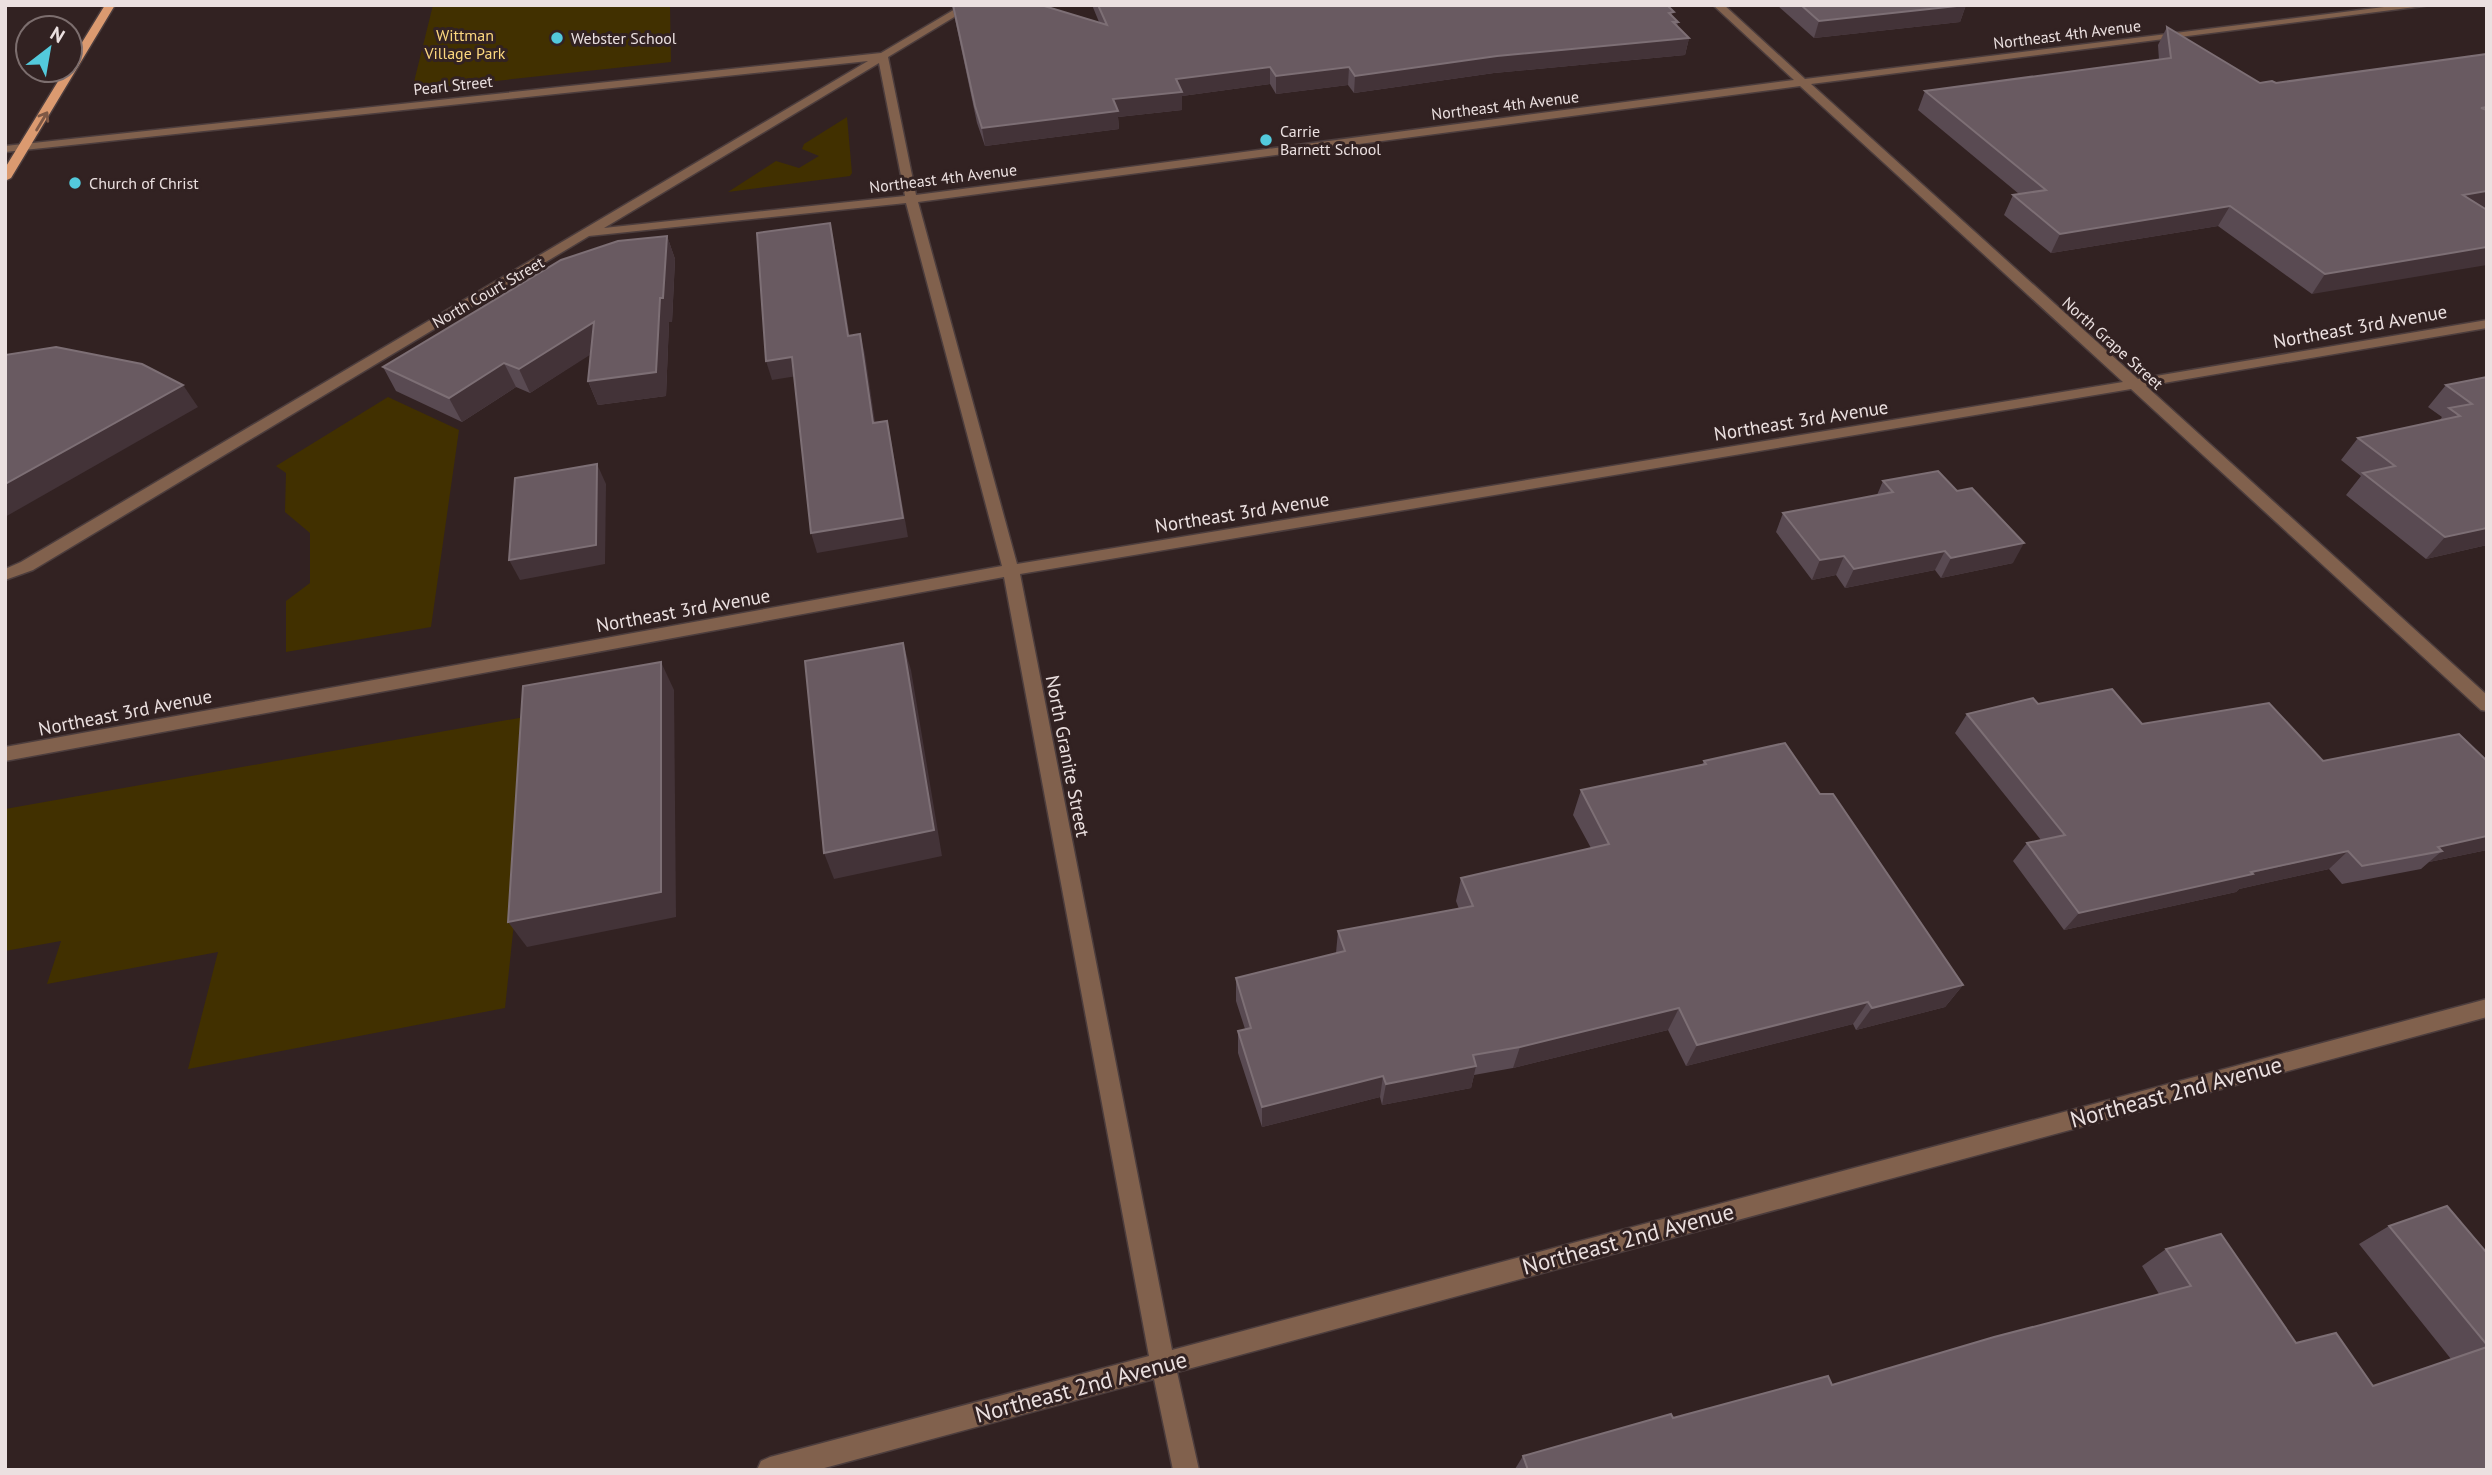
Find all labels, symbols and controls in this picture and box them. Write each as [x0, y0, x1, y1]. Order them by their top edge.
north arrow [14, 14, 84, 84]
street label: Northeast 4th Avenue [1992, 15, 2142, 53]
text: N [46, 21, 69, 48]
park label: Wittman Village Park [423, 25, 506, 63]
place label: Webster School [571, 28, 677, 48]
marker: Webster School [549, 30, 565, 46]
street label: Pearl Street [412, 71, 494, 99]
street label: Northeast 4th Avenue [1430, 86, 1580, 124]
one-way arrow [35, 111, 49, 131]
place label: Carrie Barnett School [1280, 121, 1381, 159]
marker: Carrie Barnett School [1258, 132, 1274, 148]
street label: Northeast 4th Avenue [868, 159, 1018, 197]
place label: Church of Christ [89, 173, 199, 193]
marker: Church of Christ [67, 175, 83, 191]
street label: North Court Street [428, 252, 548, 332]
street label: North Grape Street [2058, 292, 2168, 394]
street label: Northeast 3rd Avenue [2271, 299, 2449, 353]
street label: Northeast 3rd Avenue [1712, 394, 1890, 446]
street label: Northeast 3rd Avenue [1153, 486, 1331, 538]
street label: Northeast 3rd Avenue [594, 583, 772, 637]
street label: North Granite Street [1041, 673, 1096, 840]
street label: Northeast 3rd Avenue [36, 683, 214, 741]
street label: Northeast 2nd Avenue [2067, 1049, 2285, 1134]
street label: Northeast 2nd Avenue [1519, 1196, 1737, 1281]
street label: Northeast 2nd Avenue [972, 1344, 1190, 1429]

